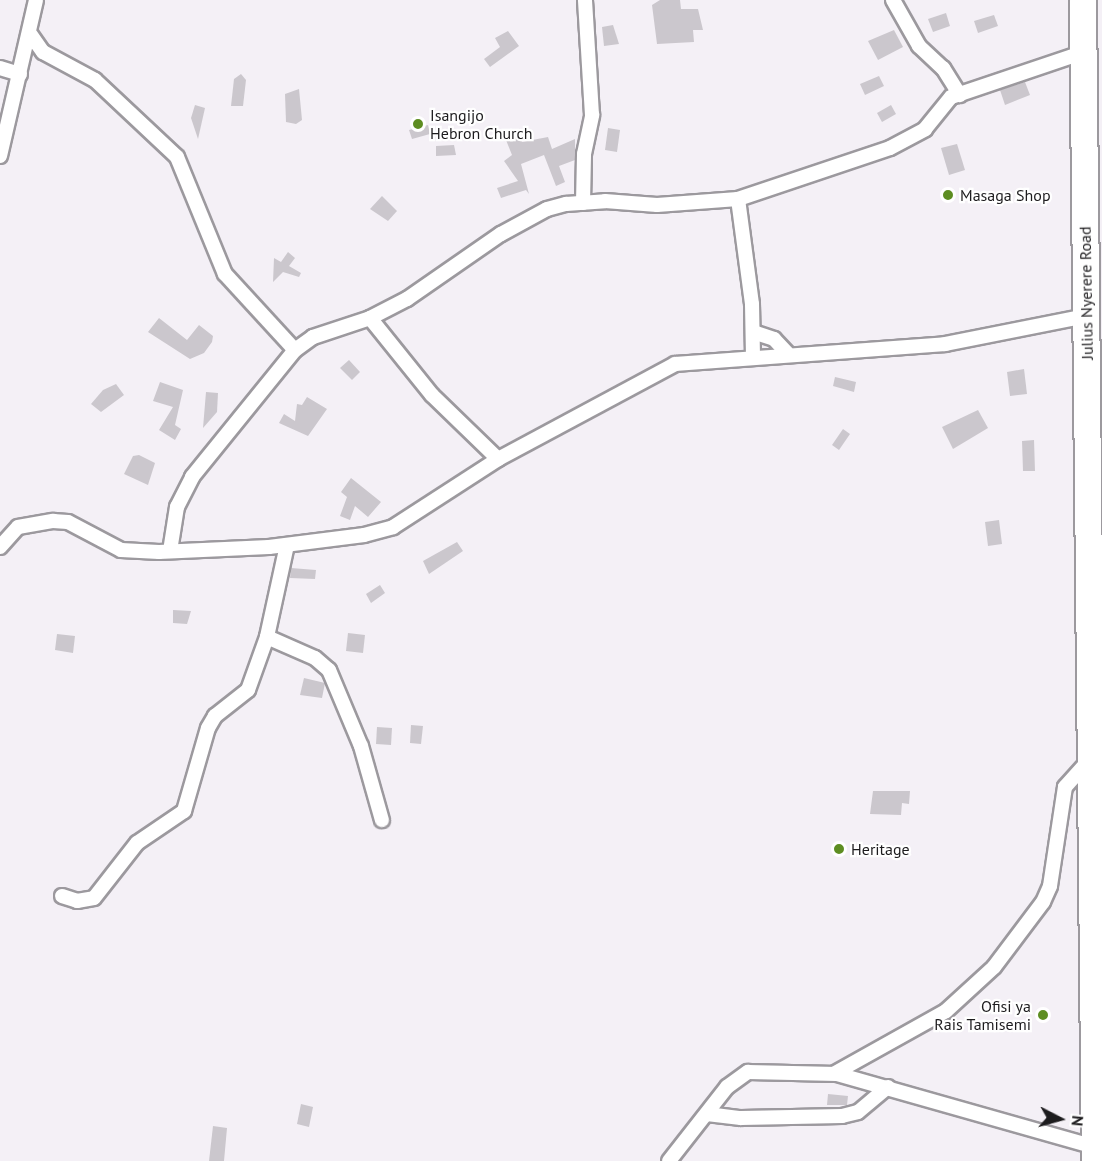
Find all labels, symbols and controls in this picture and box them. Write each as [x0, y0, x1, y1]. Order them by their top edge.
place label: Isangijo Hebron Church [430, 105, 532, 143]
marker: Isangijo Hebron Church [411, 117, 425, 131]
place label: Masaga Shop [960, 185, 1051, 205]
marker: Masaga Shop [941, 188, 955, 202]
street label: Julius Nyerere Road [1075, 226, 1097, 360]
place label: Heritage [851, 839, 910, 859]
marker: Heritage [832, 842, 846, 856]
place label: Ofisi ya Rais Tamisemi [934, 996, 1031, 1034]
marker: Ofisi ya Rais Tamisemi [1036, 1008, 1050, 1022]
north arrow [1030, 1089, 1090, 1149]
text: N [1067, 1115, 1088, 1127]

